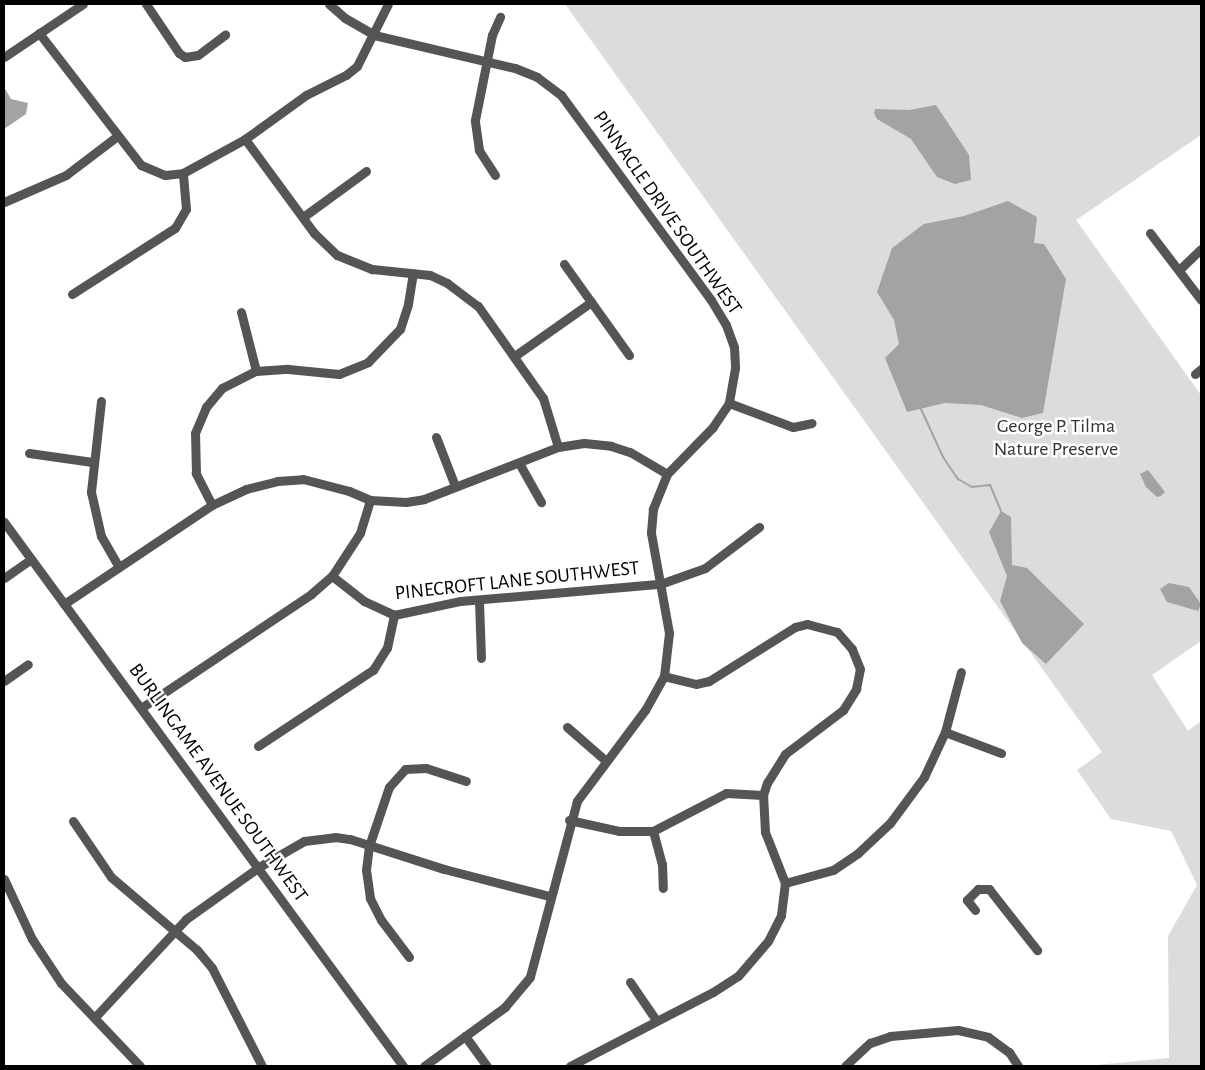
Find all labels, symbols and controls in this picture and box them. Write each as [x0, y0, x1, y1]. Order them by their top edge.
street label: PINNACLE DRIVE SOUTHWEST [587, 106, 747, 320]
park label: George P. Tilma Nature Preserve [994, 415, 1118, 462]
street label: PINECROFT LANE SOUTHWEST [394, 556, 640, 606]
street label: BURLINGAME AVENUE SOUTHWEST [123, 659, 313, 907]

